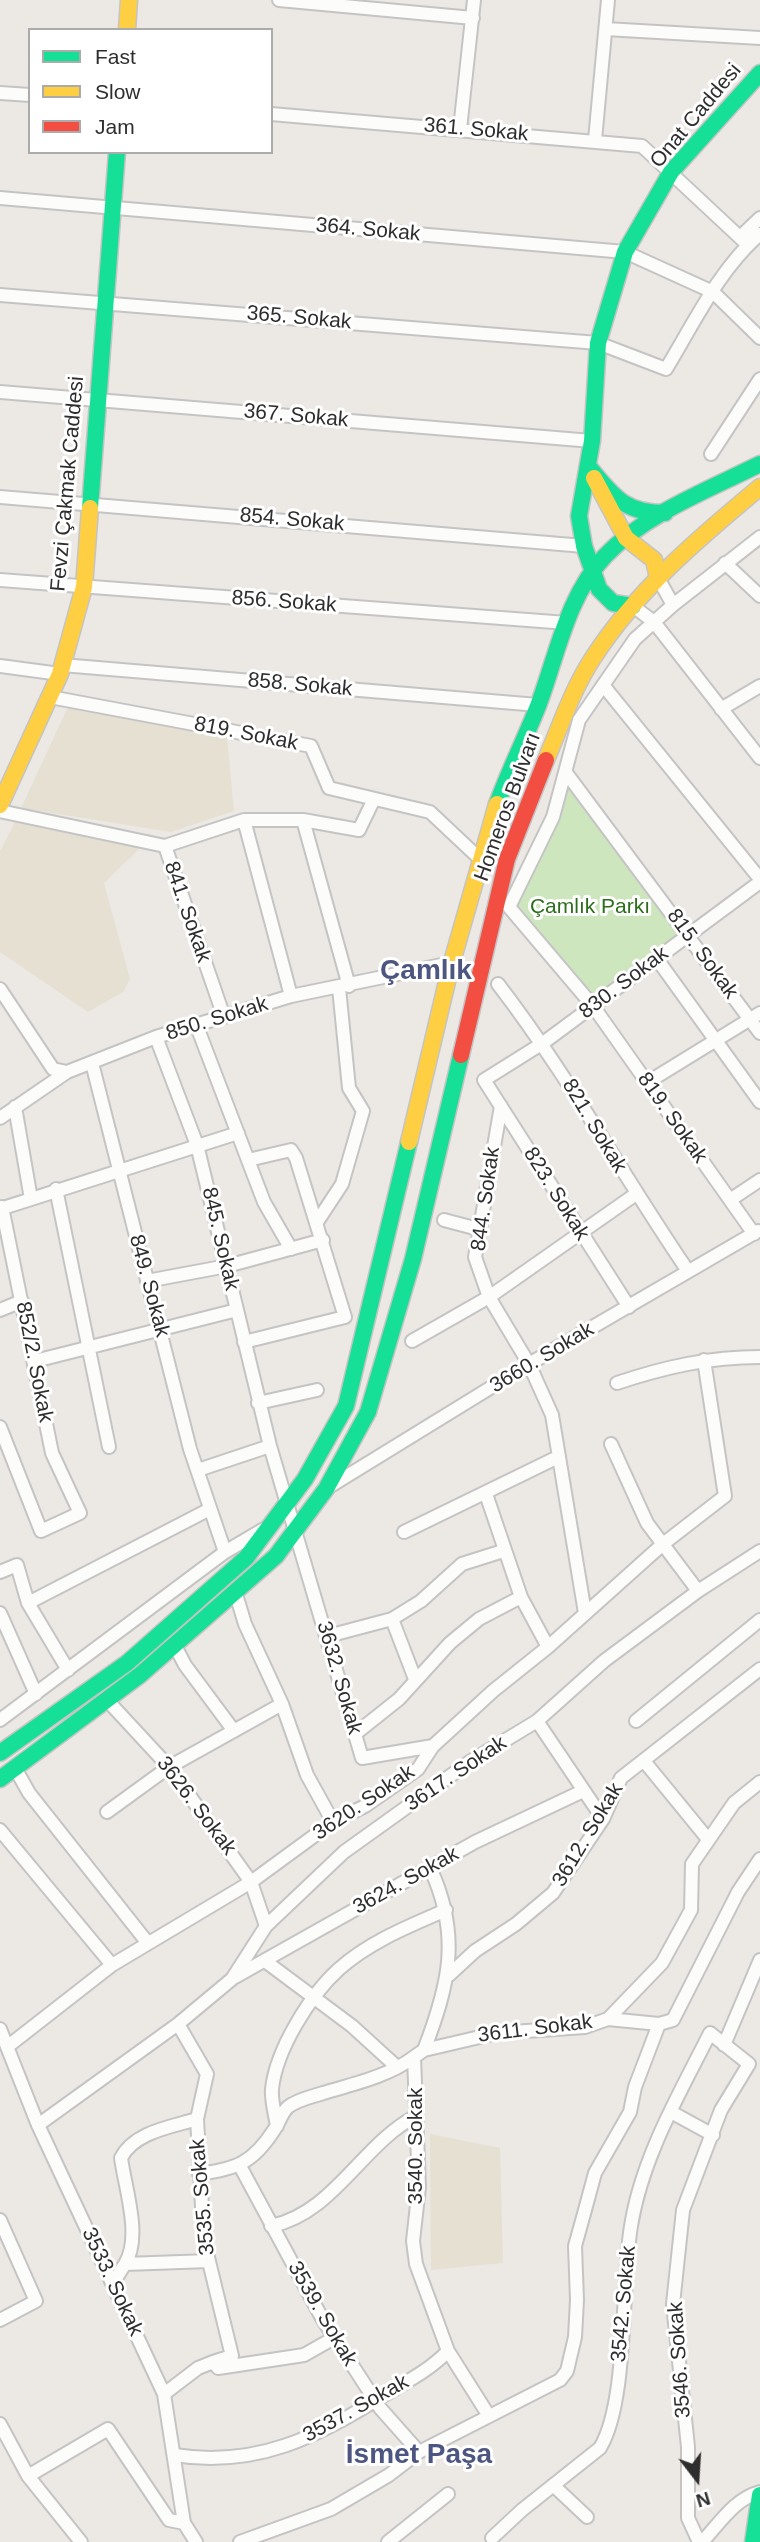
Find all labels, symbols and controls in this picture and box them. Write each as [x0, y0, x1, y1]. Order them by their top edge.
legend [28, 28, 273, 154]
text: Fast [95, 45, 136, 68]
street label: Onat Caddesi [645, 59, 747, 173]
text: Slow [95, 80, 141, 103]
street label: 361. Sokak [423, 113, 529, 147]
text: Jam [95, 115, 135, 138]
street label: 364. Sokak [315, 213, 421, 247]
street label: 365. Sokak [246, 301, 352, 335]
street label: Fevzi Çakmak Caddesi [46, 375, 90, 593]
street label: 367. Sokak [243, 399, 349, 433]
street label: 854. Sokak [239, 503, 345, 537]
street label: 856. Sokak [231, 586, 337, 618]
street label: 858. Sokak [247, 668, 353, 702]
street label: 819. Sokak [192, 712, 300, 756]
street label: Homeros Bulvarı [469, 729, 547, 885]
street label: 841. Sokak [158, 858, 216, 966]
park label: Çamlık Parkı [530, 894, 650, 920]
street label: 815. Sokak [661, 904, 743, 1004]
street label: 830. Sokak [574, 941, 674, 1025]
district label: Çamlık [380, 954, 472, 988]
street label: 850. Sokak [163, 992, 271, 1046]
street label: 819. Sokak [632, 1068, 712, 1168]
street label: 821. Sokak [556, 1074, 632, 1178]
street label: 823. Sokak [517, 1143, 595, 1245]
street label: 844. Sokak [466, 1145, 506, 1253]
street label: 845. Sokak [196, 1185, 244, 1293]
street label: 849. Sokak [123, 1232, 175, 1340]
street label: 852/2. Sokak [10, 1299, 58, 1425]
street label: 3660. Sokak [485, 1317, 599, 1399]
street label: 3632. Sokak [311, 1618, 367, 1738]
street label: 3617. Sokak [401, 1731, 511, 1817]
street label: 3626. Sokak [151, 1752, 241, 1860]
street label: 3620. Sokak [309, 1760, 419, 1846]
street label: 3612. Sokak [547, 1778, 629, 1892]
street label: 3624. Sokak [349, 1842, 463, 1920]
street label: 3611. Sokak [476, 2009, 594, 2049]
street label: 3540. Sokak [403, 2088, 429, 2204]
street label: 3535. Sokak [185, 2138, 221, 2256]
street label: 3533. Sokak [76, 2224, 148, 2340]
street label: 3542. Sokak [606, 2245, 642, 2363]
street label: 3539. Sokak [282, 2257, 362, 2371]
street label: 3546. Sokak [663, 2301, 697, 2419]
street label: 3537. Sokak [299, 2370, 413, 2448]
district label: İsmet Paşa [346, 2438, 492, 2472]
north arrow [662, 2444, 732, 2514]
text: N [694, 2488, 713, 2512]

